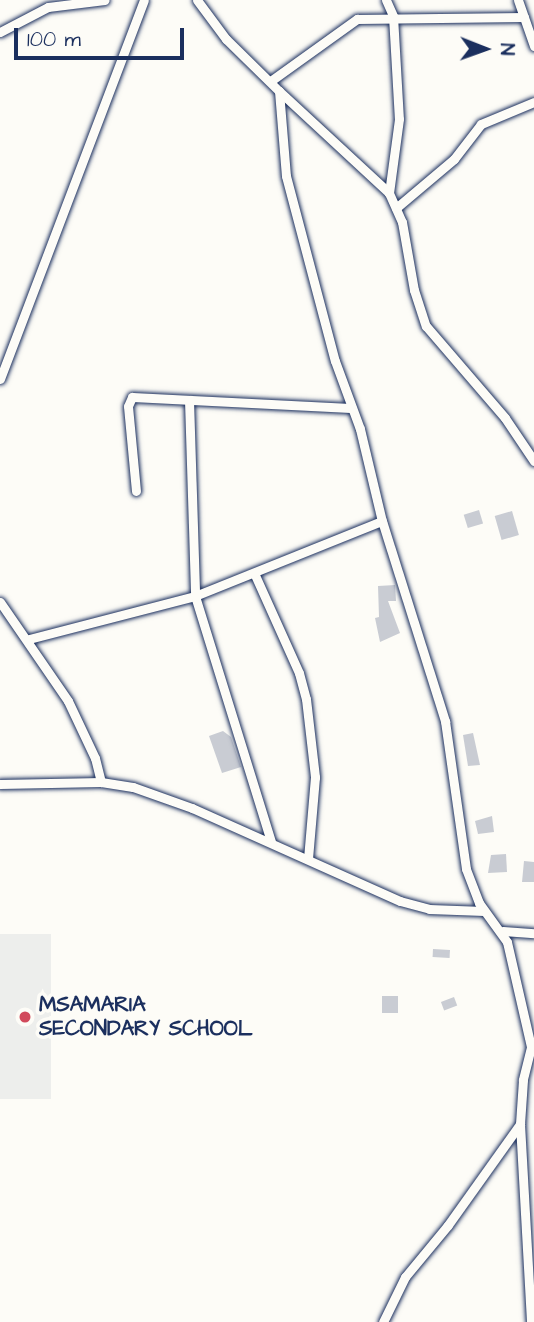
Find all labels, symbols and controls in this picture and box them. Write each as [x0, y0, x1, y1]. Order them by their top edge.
scale bar [18, 14, 187, 58]
north arrow [450, 14, 520, 84]
text: 100 m [27, 25, 81, 54]
text: N [493, 43, 520, 56]
place label: MSAMARIA SECONDARY SCHOOL [39, 992, 252, 1042]
marker: MSAMARIA SECONDARY SCHOOL [17, 1009, 33, 1025]

